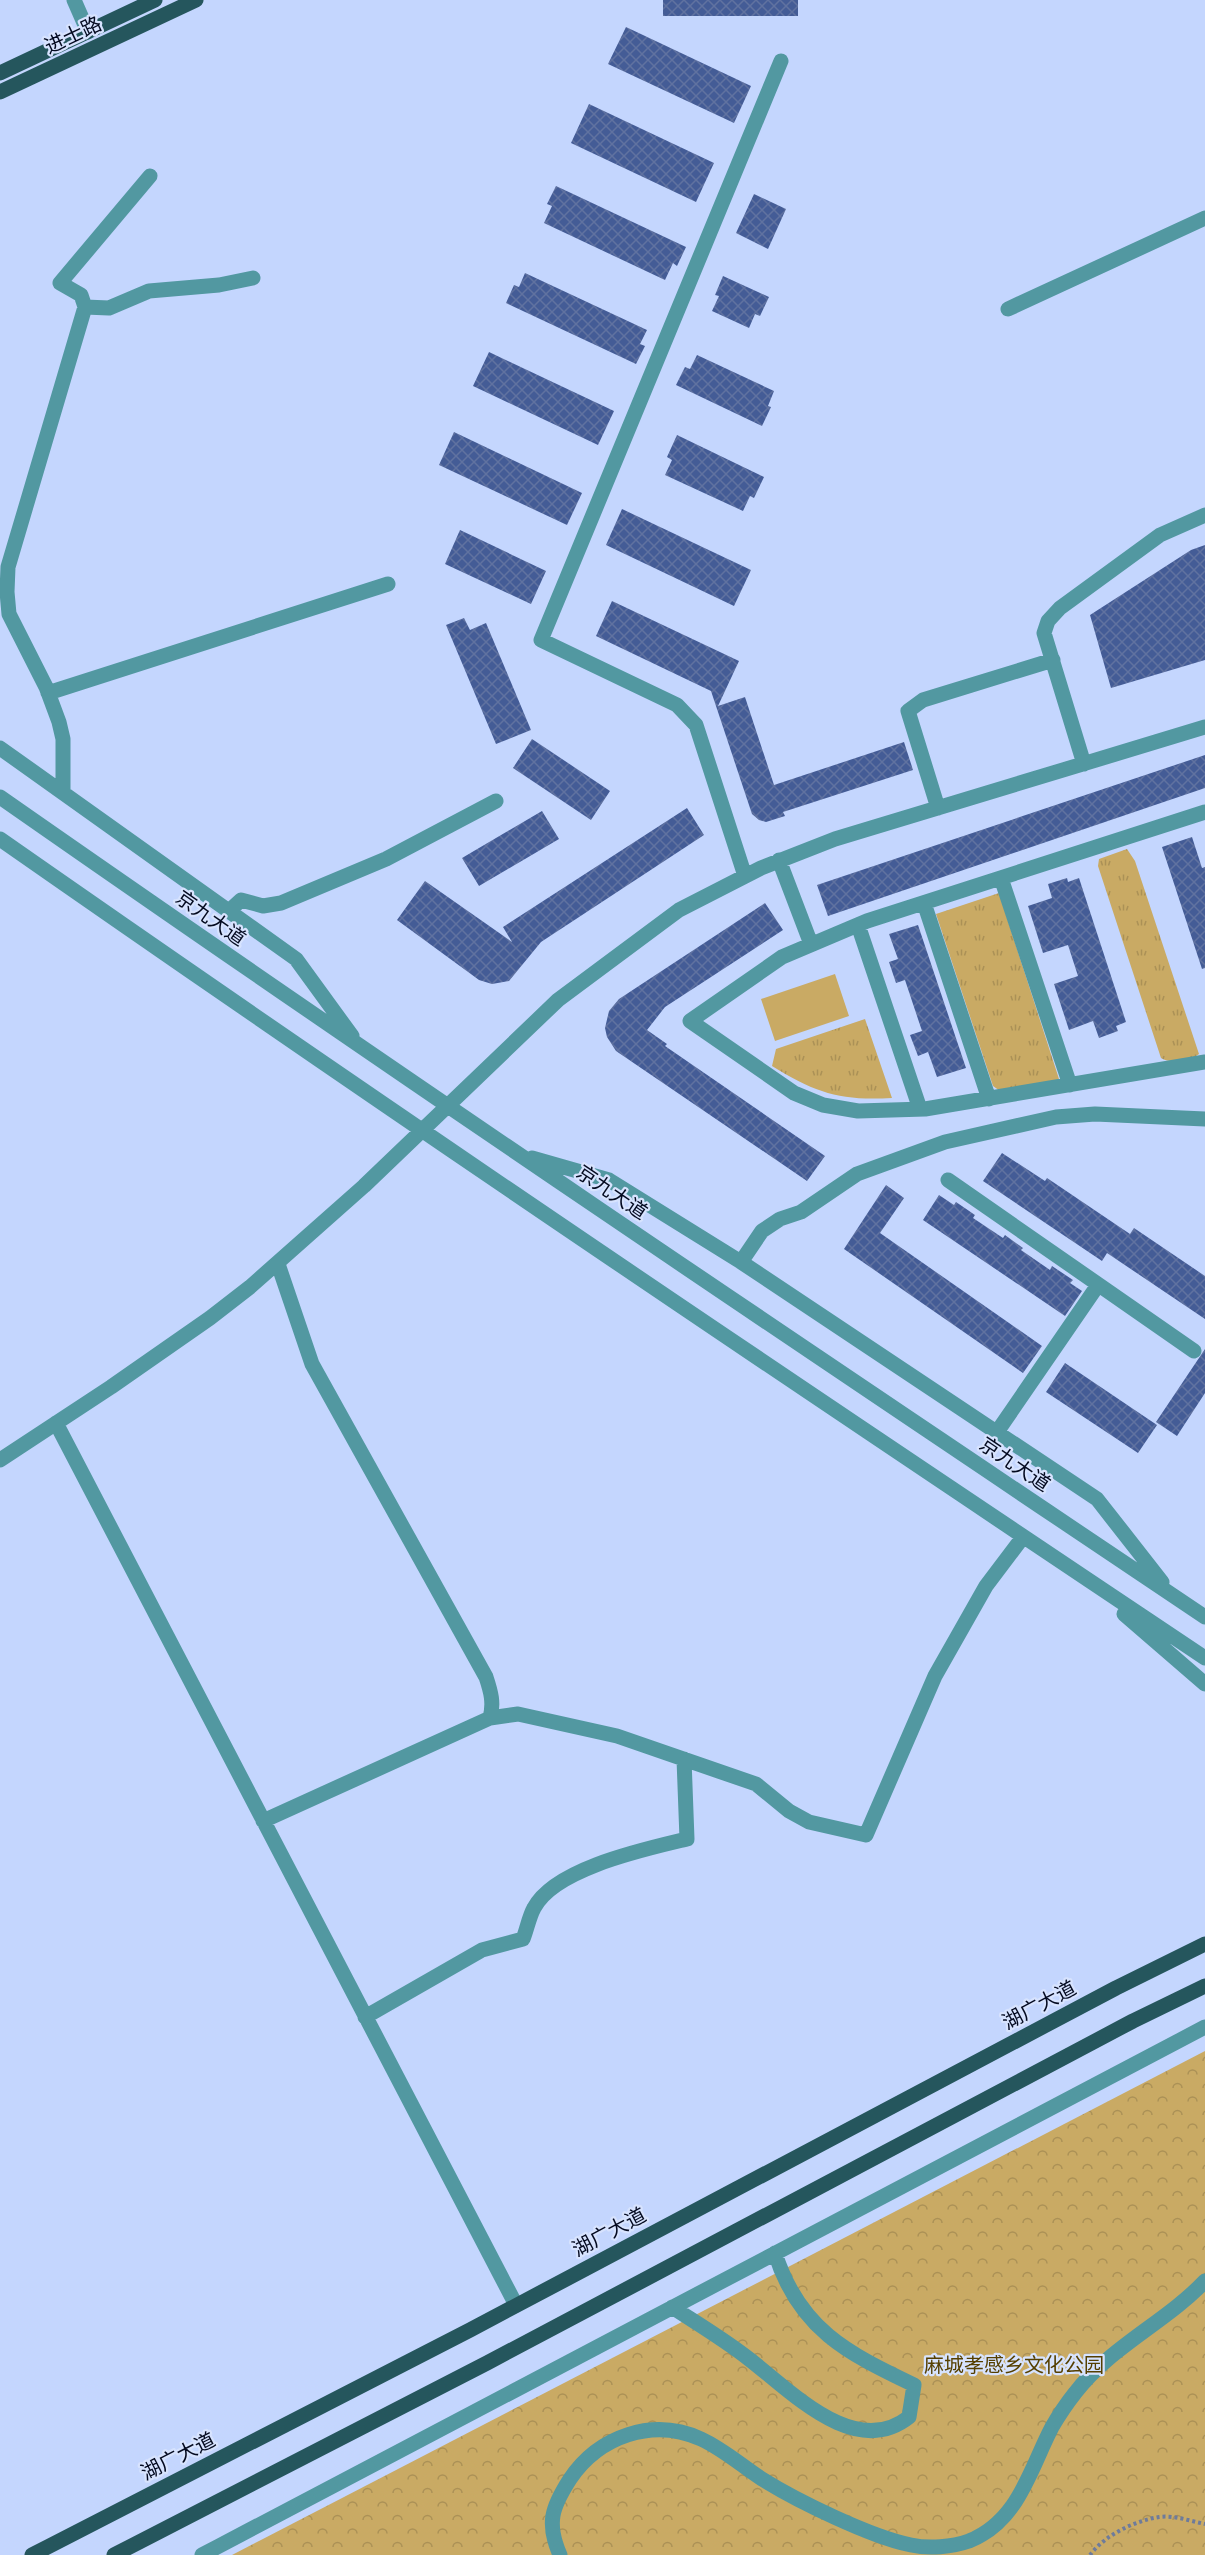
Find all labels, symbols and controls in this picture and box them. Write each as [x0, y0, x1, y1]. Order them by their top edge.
street label: 进士路 [40, 11, 106, 59]
street label: 京九大道 [171, 884, 251, 952]
street label: 京九大道 [572, 1159, 652, 1225]
street label: 京九大道 [975, 1431, 1055, 1497]
street label: 湖广大道 [998, 1975, 1080, 2035]
street label: 湖广大道 [568, 2202, 650, 2262]
park label: 麻城孝感乡文化公园 [924, 2352, 1104, 2378]
street label: 湖广大道 [136, 2426, 220, 2486]

